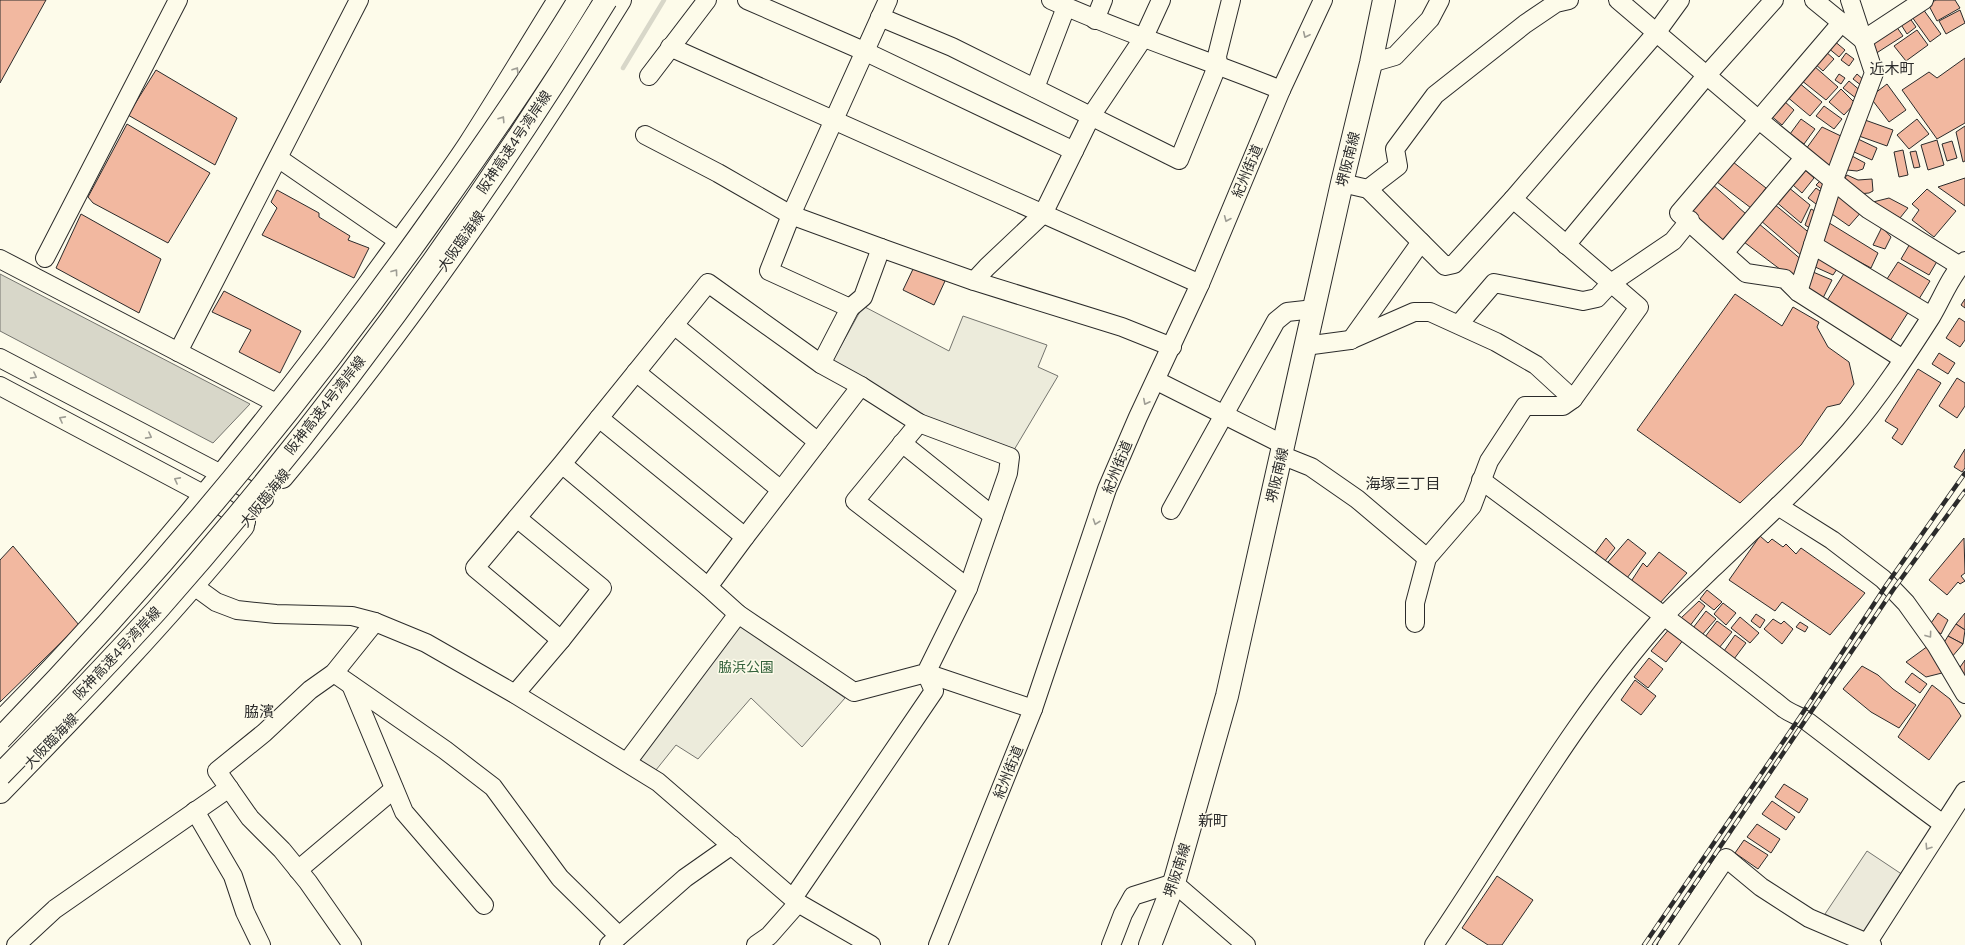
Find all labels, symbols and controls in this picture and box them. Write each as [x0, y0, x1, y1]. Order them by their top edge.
one-way arrow [1303, 31, 1311, 39]
district label: 近木町 [1869, 59, 1915, 79]
one-way arrow [511, 67, 518, 74]
street label: 阪神高速4号湾岸線 [473, 87, 555, 197]
one-way arrow [497, 116, 505, 123]
street label: 堺阪南線 [1332, 130, 1364, 188]
street label: 紀州街道 [1228, 142, 1266, 200]
street label: 大阪臨海線 [434, 207, 488, 275]
one-way arrow [1224, 215, 1232, 222]
one-way arrow [390, 269, 397, 276]
street label: 阪神高速4号湾岸線 [281, 352, 369, 458]
one-way arrow [30, 371, 38, 378]
one-way arrow [1143, 397, 1151, 405]
one-way arrow [59, 416, 66, 424]
one-way arrow [145, 432, 153, 439]
street label: 紀州街道 [1098, 438, 1136, 496]
street label: 堺阪南線 [1262, 446, 1292, 504]
street label: 大阪臨海線 [236, 465, 294, 531]
district label: 海塚三丁目 [1365, 474, 1441, 494]
one-way arrow [174, 477, 181, 485]
one-way arrow [1093, 518, 1101, 525]
street label: 阪神高速4号湾岸線 [69, 603, 165, 703]
one-way arrow [1924, 630, 1931, 637]
park label: 脇浜公園 [718, 658, 774, 676]
district label: 脇濱 [244, 702, 274, 722]
street label: 大阪臨海線 [20, 710, 82, 772]
street label: 紀州街道 [989, 743, 1027, 801]
district label: 新町 [1198, 811, 1228, 831]
street label: 堺阪南線 [1160, 841, 1194, 899]
one-way arrow [1926, 843, 1933, 850]

